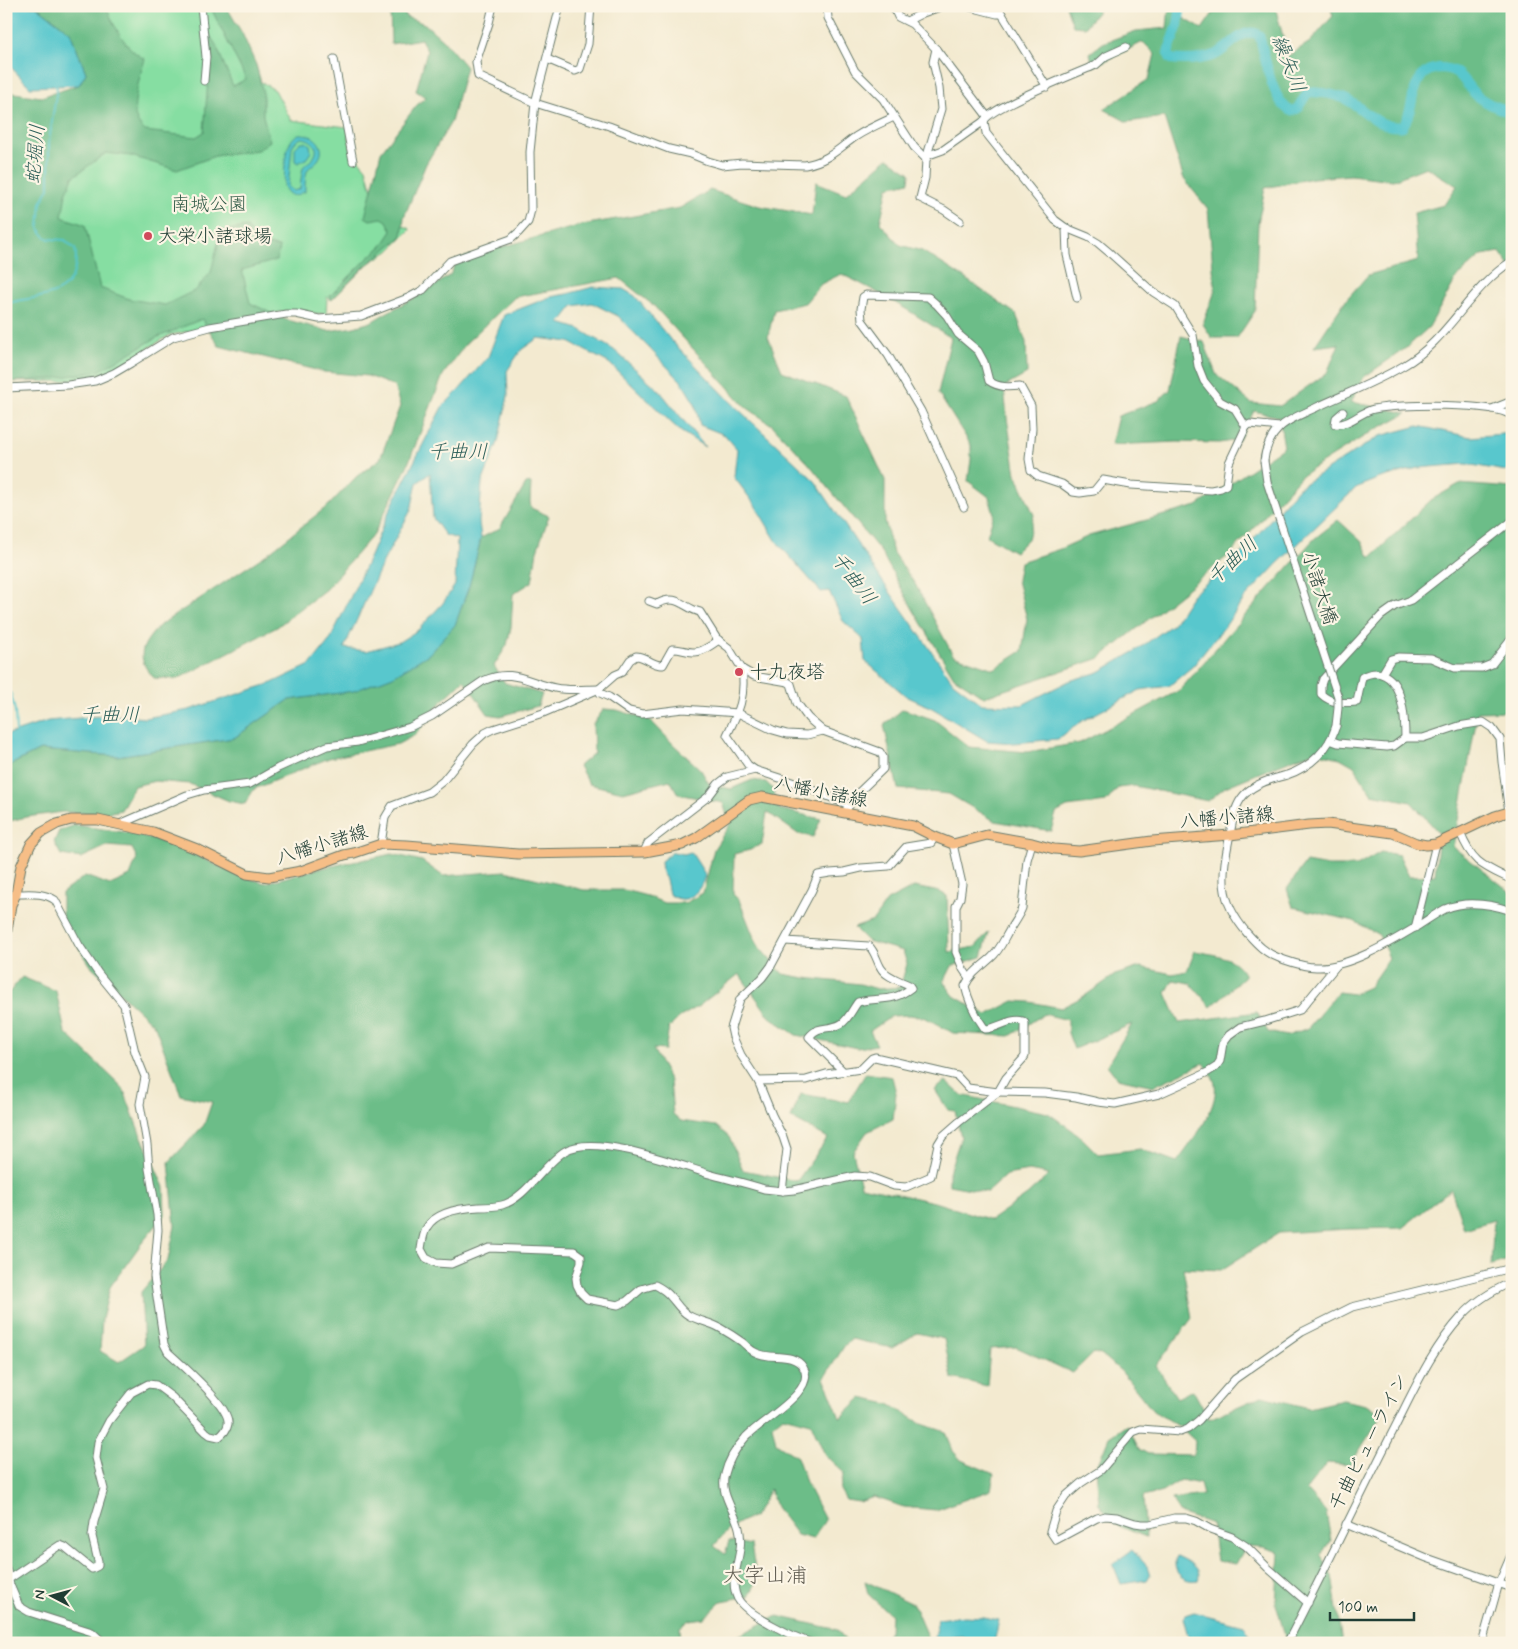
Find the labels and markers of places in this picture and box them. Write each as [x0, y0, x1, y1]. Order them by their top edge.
place label: 大栄小諸球場 [158, 224, 272, 249]
marker: 大栄小諸球場 [142, 230, 154, 242]
place label: 十九夜塔 [749, 660, 825, 685]
marker: 十九夜塔 [733, 666, 745, 678]

